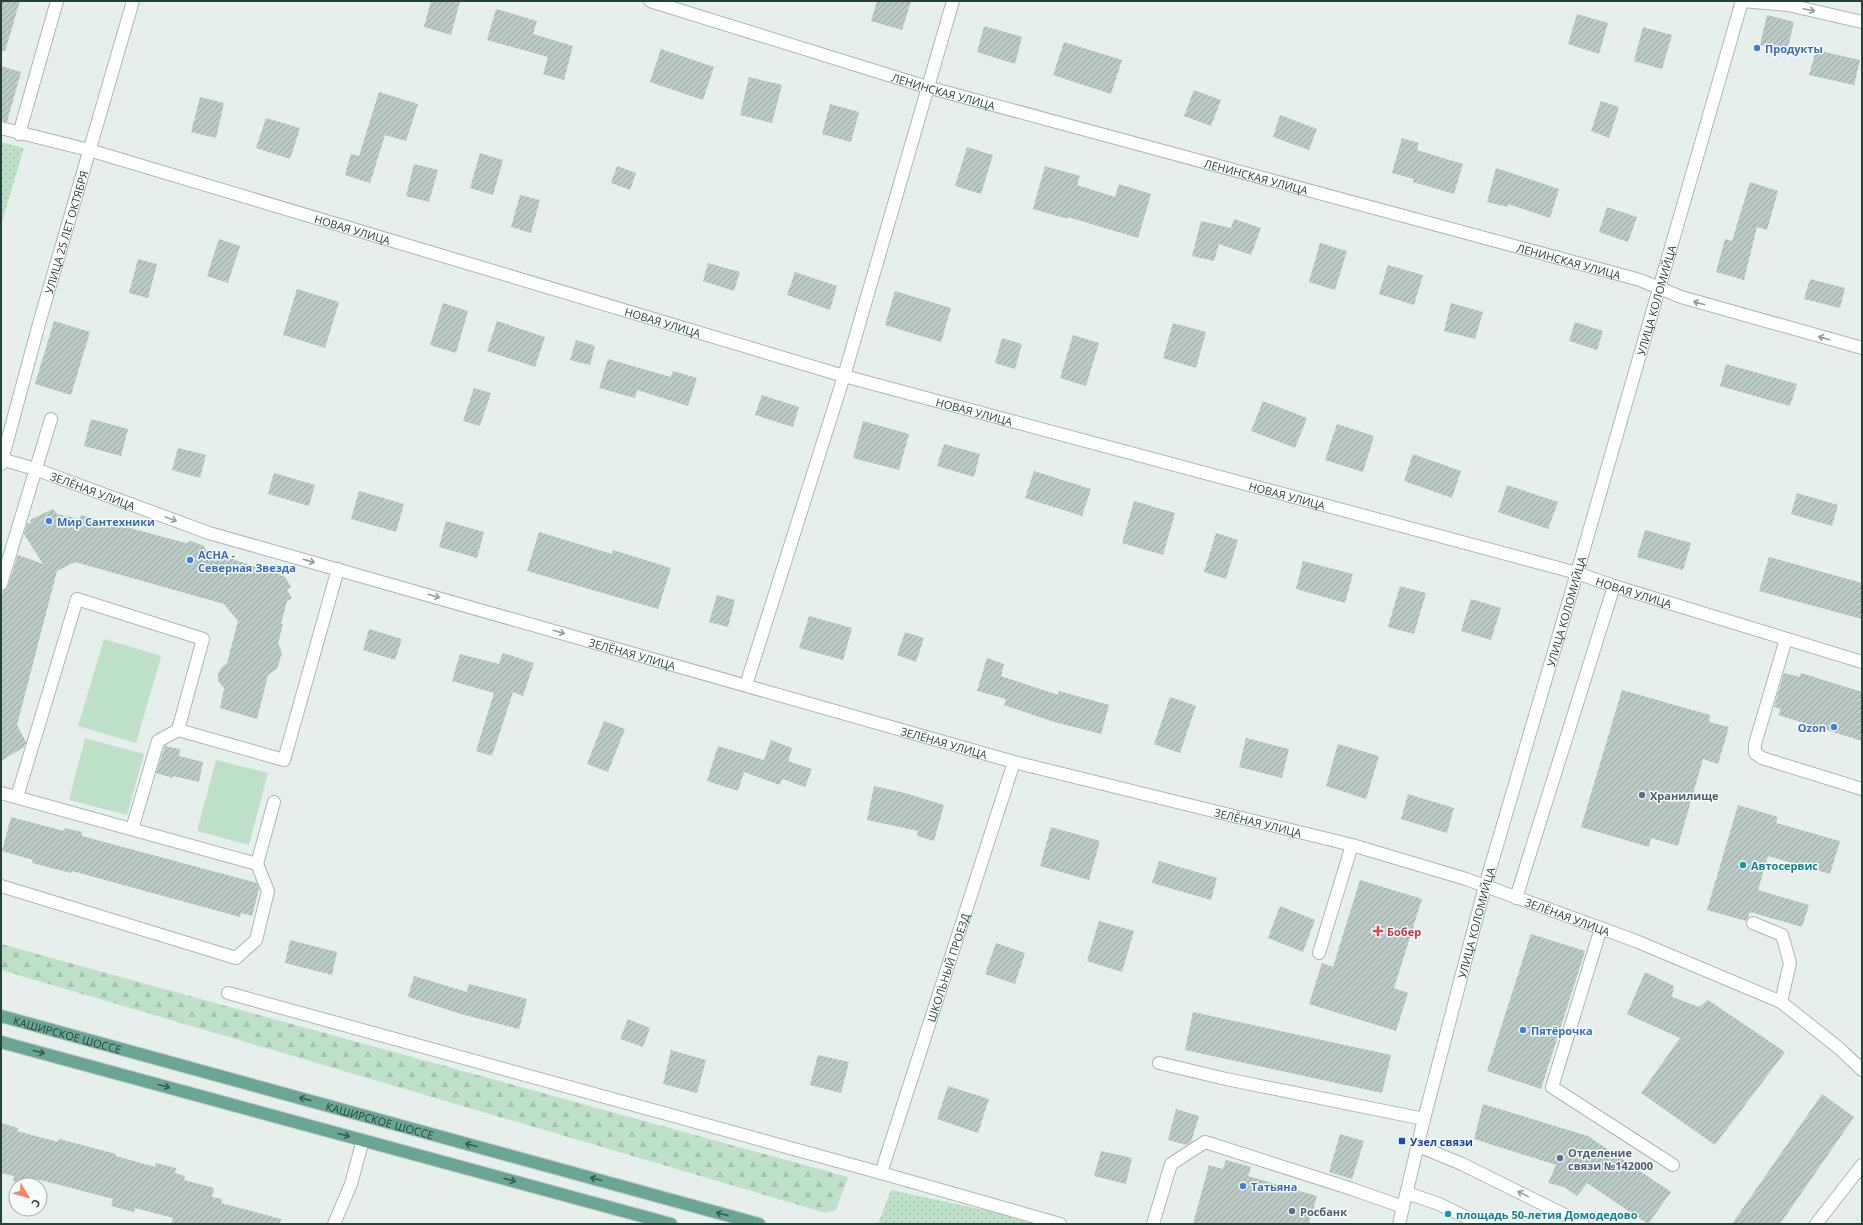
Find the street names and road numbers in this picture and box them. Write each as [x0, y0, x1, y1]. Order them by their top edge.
street label: ЛЕНИНСКАЯ УЛИЦА [890, 69, 997, 113]
street label: ЛЕНИНСКАЯ УЛИЦА [1203, 155, 1310, 197]
street label: УЛИЦА 25 ЛЕТ ОКТЯБРЯ [41, 168, 91, 295]
street label: НОВАЯ УЛИЦА [313, 210, 392, 247]
street label: ЛЕНИНСКАЯ УЛИЦА [1515, 240, 1622, 282]
street label: УЛИЦА КОЛОМИЙЦА [1633, 243, 1679, 357]
street label: НОВАЯ УЛИЦА [623, 303, 703, 340]
street label: НОВАЯ УЛИЦА [934, 394, 1014, 428]
street label: ЗЕЛЁНАЯ УЛИЦА [48, 468, 137, 513]
street label: НОВАЯ УЛИЦА [1247, 478, 1327, 513]
street label: УЛИЦА КОЛОМИЙЦА [1542, 555, 1589, 668]
street label: НОВАЯ УЛИЦА [1594, 573, 1674, 611]
street label: ЗЕЛЁНАЯ УЛИЦА [587, 634, 677, 673]
street label: ЗЕЛЁНАЯ УЛИЦА [899, 723, 989, 762]
street label: ЗЕЛЁНАЯ УЛИЦА [1213, 804, 1303, 840]
street label: УЛИЦА КОЛОМИЙЦА [1454, 865, 1498, 980]
street label: ЗЕЛЁНАЯ УЛИЦА [1523, 894, 1612, 938]
street label: ШКОЛЬНЫЙ ПРОЕЗД [923, 911, 972, 1024]
street label: КАШИРСКОЕ ШОССЕ [12, 1012, 123, 1056]
street label: КАШИРСКОЕ ШОССЕ [324, 1098, 436, 1142]

